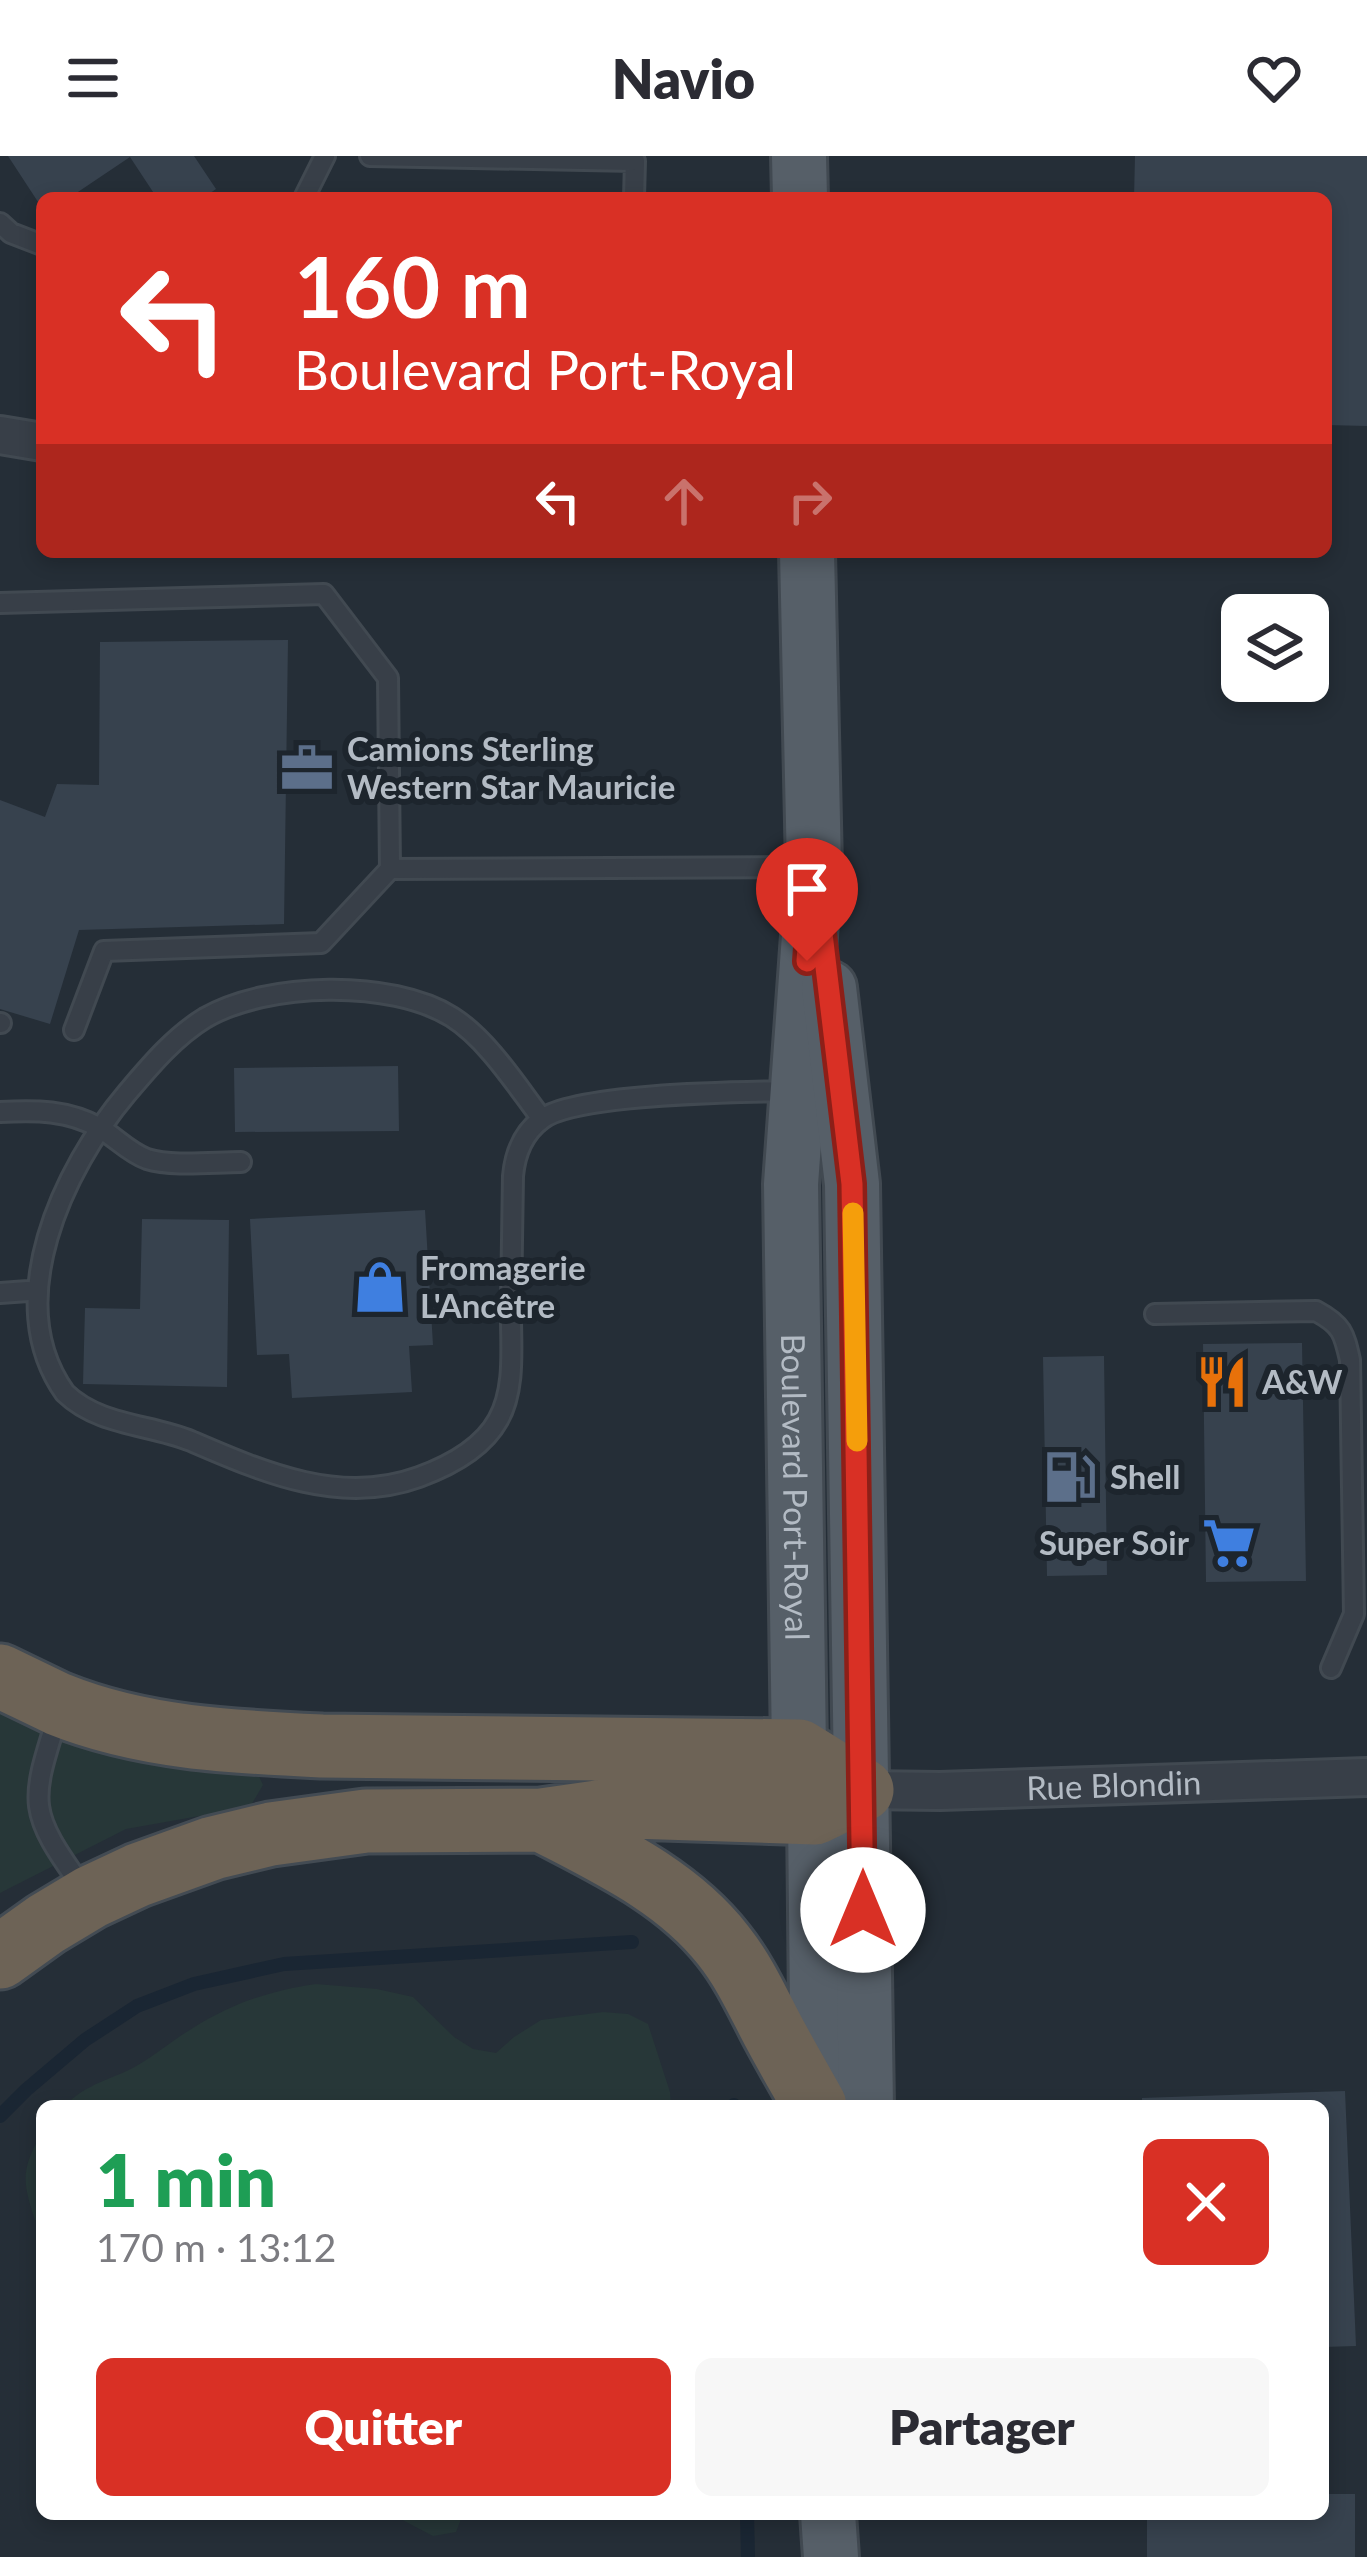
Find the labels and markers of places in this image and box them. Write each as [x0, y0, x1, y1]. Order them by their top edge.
place label: Camions Sterling Western Star Mauricie [347, 728, 675, 806]
office icon: Camions Sterling Western Star Mauricie [278, 739, 336, 797]
pin [756, 838, 858, 961]
place label: Fromagerie L'Ancêtre [420, 1247, 586, 1325]
shop icon: Fromagerie L'Ancêtre [351, 1258, 409, 1316]
restaurant icon: A&W [1193, 1353, 1251, 1411]
place label: A&W [1261, 1361, 1343, 1401]
fuel station icon: Shell [1041, 1448, 1099, 1506]
place label: Shell [1110, 1456, 1181, 1496]
supermarket icon: Super Soir [1200, 1514, 1258, 1572]
place label: Super Soir [1039, 1522, 1190, 1562]

